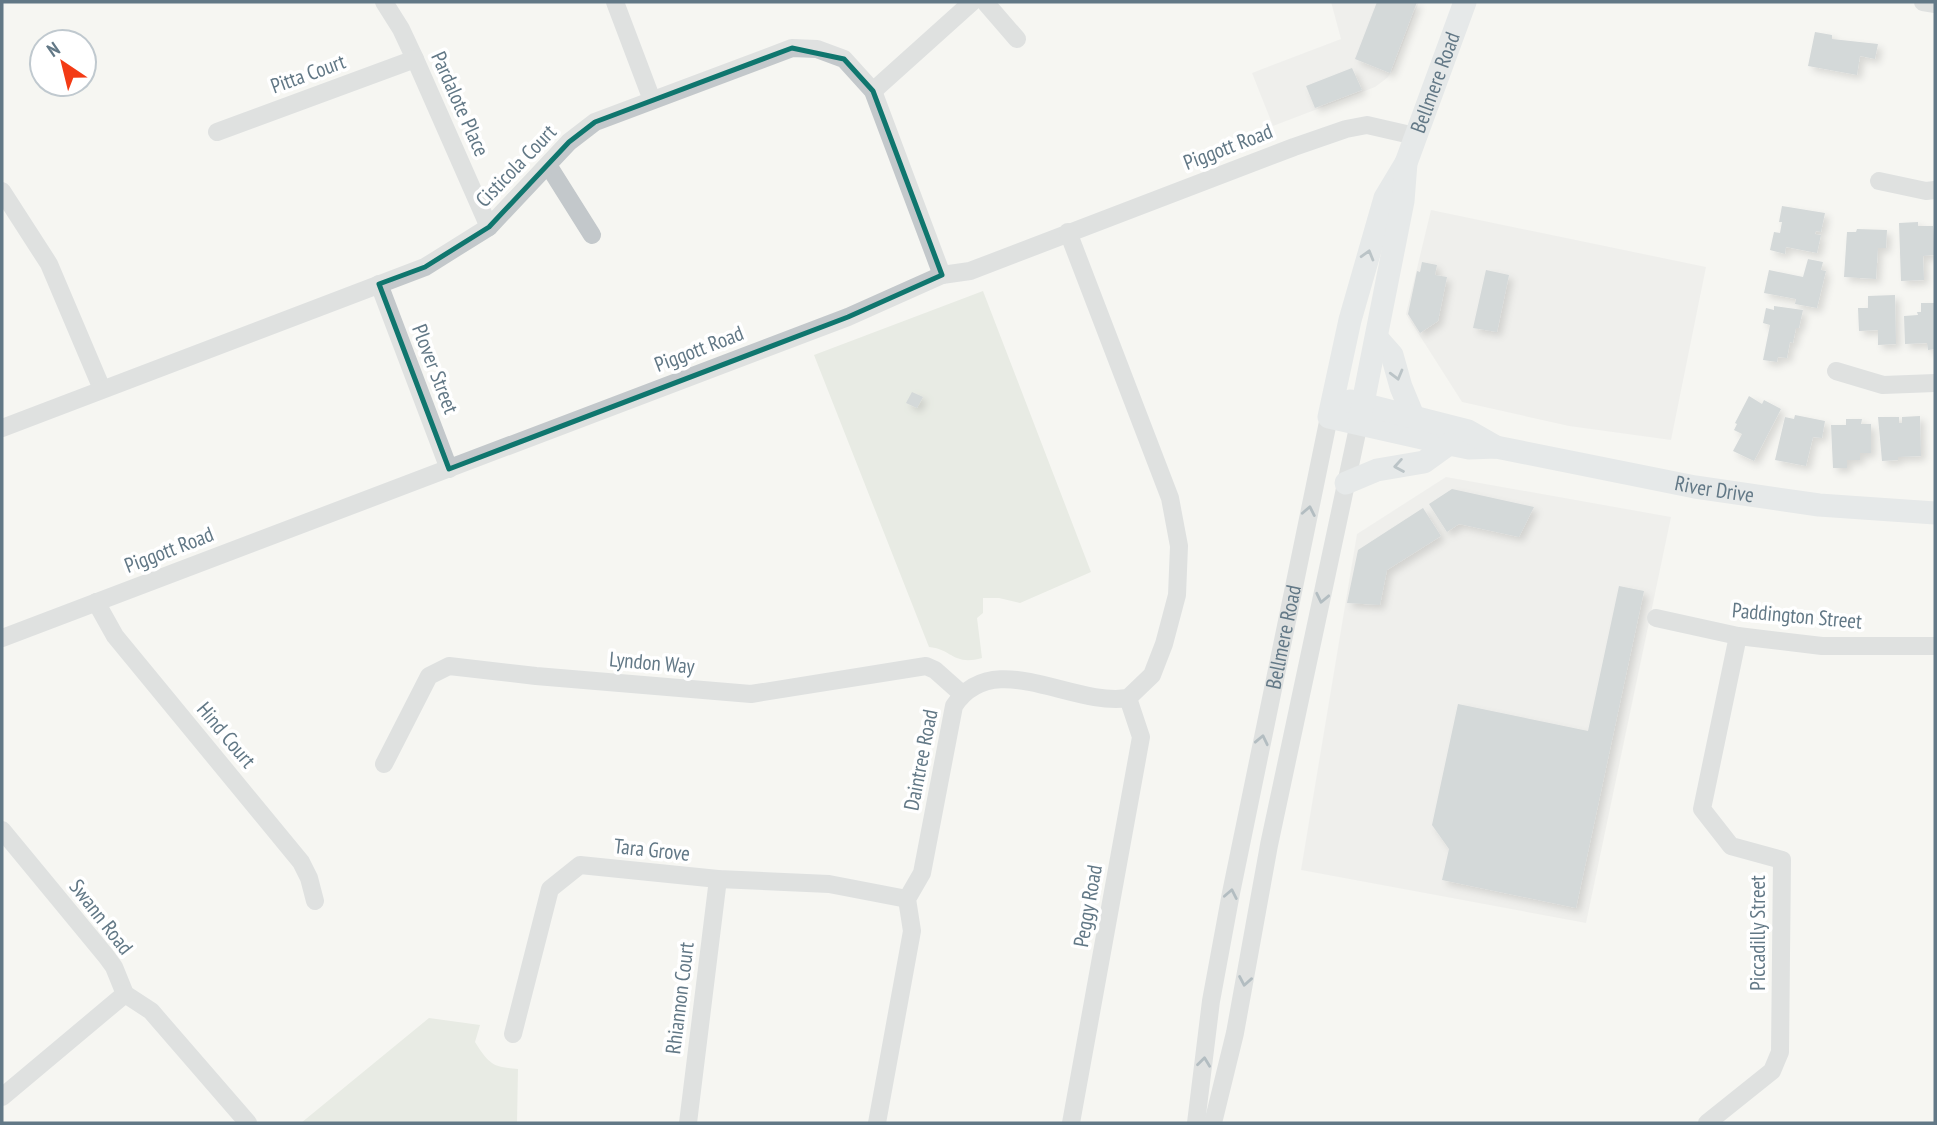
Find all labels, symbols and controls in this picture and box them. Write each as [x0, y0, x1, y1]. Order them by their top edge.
north arrow [28, 28, 98, 98]
street label: Bellmere Road [1404, 28, 1466, 137]
text: N [42, 36, 64, 62]
street label: Pitta Court [267, 47, 349, 100]
street label: Pardalote Place [425, 47, 496, 160]
street label: Piggott Road [1180, 117, 1276, 176]
street label: Cisticola Court [470, 118, 562, 213]
one-way arrow [1360, 249, 1375, 261]
street label: Piggott Road [651, 319, 747, 378]
street label: Plover Street [406, 320, 465, 418]
one-way arrow [1389, 369, 1403, 381]
one-way arrow [1393, 458, 1405, 473]
street label: River Drive [1672, 469, 1756, 508]
one-way arrow [1300, 505, 1315, 517]
street label: Piggott Road [121, 520, 217, 579]
street label: Bellmere Road [1259, 583, 1307, 691]
one-way arrow [1316, 592, 1331, 604]
street label: Paddington Street [1731, 596, 1863, 635]
street label: Lyndon Way [608, 645, 696, 680]
street label: Hind Court [191, 696, 262, 773]
street label: Daintree Road [898, 707, 944, 813]
one-way arrow [1253, 734, 1268, 746]
street label: Tara Grove [613, 832, 691, 867]
street label: Peggy Road [1067, 863, 1108, 949]
street label: Swann Road [64, 874, 139, 960]
street label: Piccadilly Street [1744, 875, 1771, 991]
one-way arrow [1223, 888, 1238, 900]
street label: Rhiannon Court [659, 940, 700, 1056]
one-way arrow [1238, 975, 1253, 987]
one-way arrow [1197, 1056, 1212, 1068]

